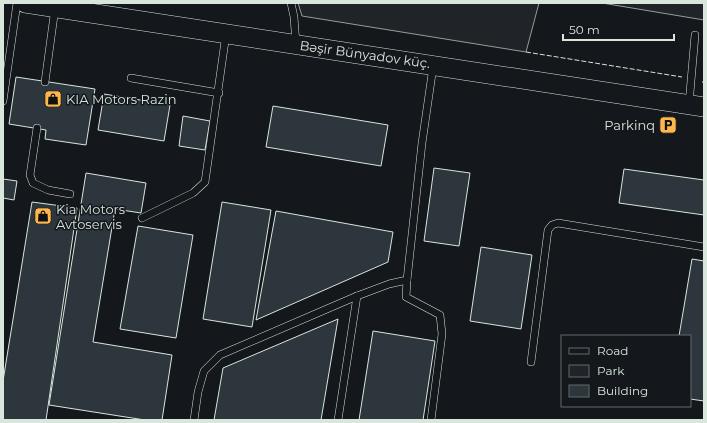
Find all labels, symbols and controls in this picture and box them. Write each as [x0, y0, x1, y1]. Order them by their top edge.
scale bar [563, 16, 674, 42]
text: 50 m [569, 22, 600, 37]
street label: Bəşir Bünyadov küç. [299, 37, 432, 71]
shop icon: KIA Motors Razin [43, 89, 63, 109]
place label: KIA Motors Razin [66, 91, 177, 107]
parking icon: Parkinq [658, 115, 678, 135]
place label: Parkinq [604, 117, 655, 133]
place label: Kia Motors Avtoservis [56, 201, 125, 232]
shop icon: Kia Motors Avtoservis [33, 206, 53, 226]
legend [561, 335, 691, 407]
text: Road [597, 343, 628, 358]
text: Park [597, 363, 625, 378]
text: Building [597, 383, 648, 398]

